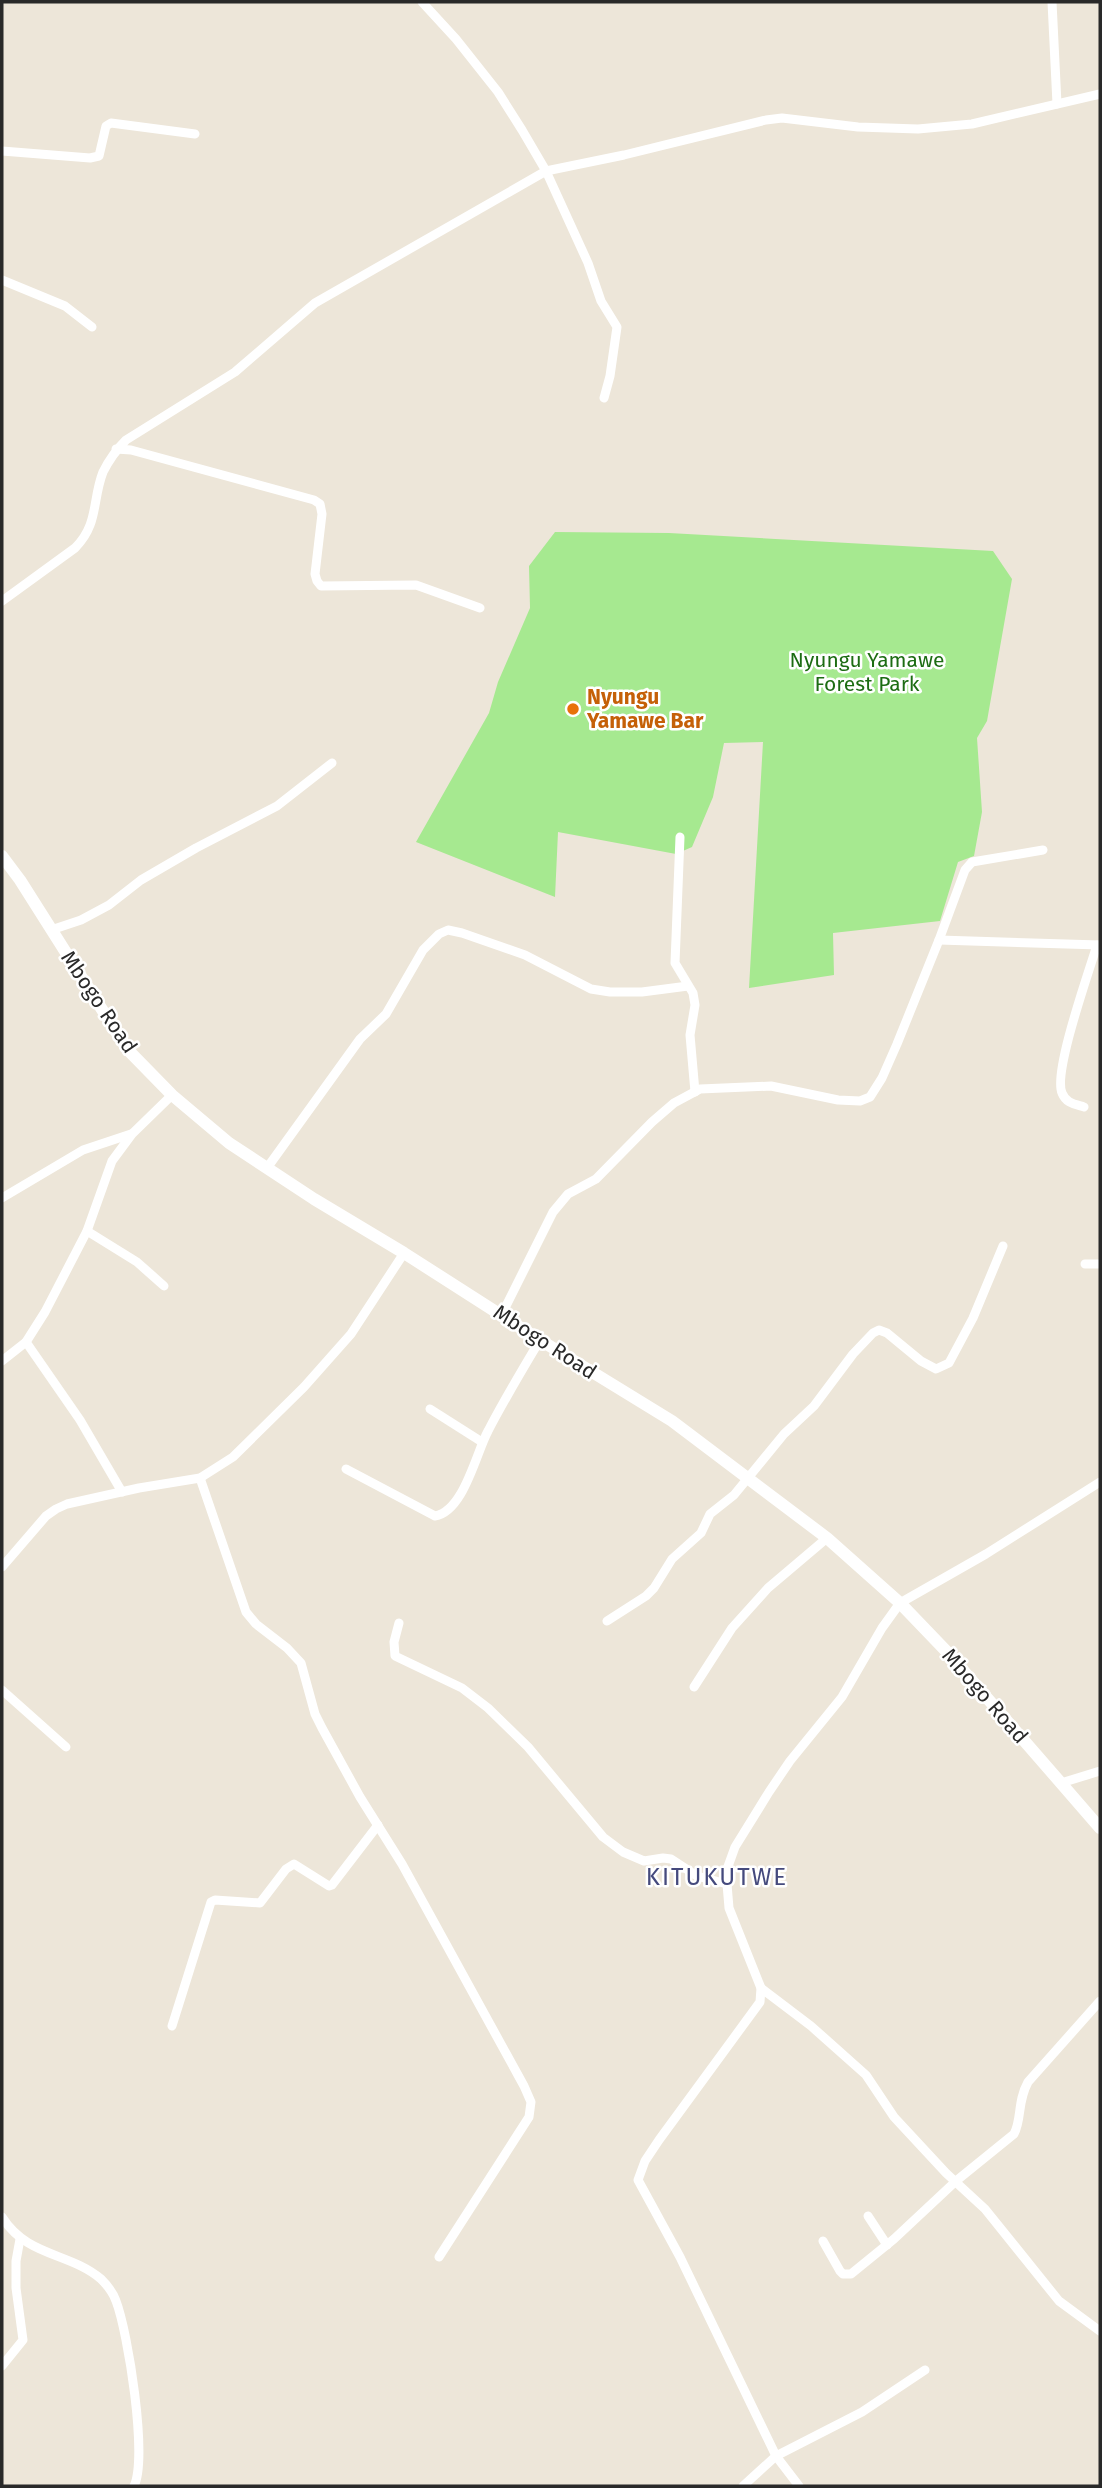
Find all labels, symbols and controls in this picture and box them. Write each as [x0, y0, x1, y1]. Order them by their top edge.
park label: Nyungu Yamawe Forest Park [790, 647, 944, 697]
place label: Nyungu Yamawe Bar [586, 684, 704, 734]
marker: Nyungu Yamawe Bar [565, 701, 581, 717]
street label: Mbogo Road [55, 946, 143, 1058]
street label: Mbogo Road [488, 1299, 602, 1385]
street label: Mbogo Road [937, 1643, 1033, 1749]
district label: KITUKUTWE [646, 1863, 788, 1891]

